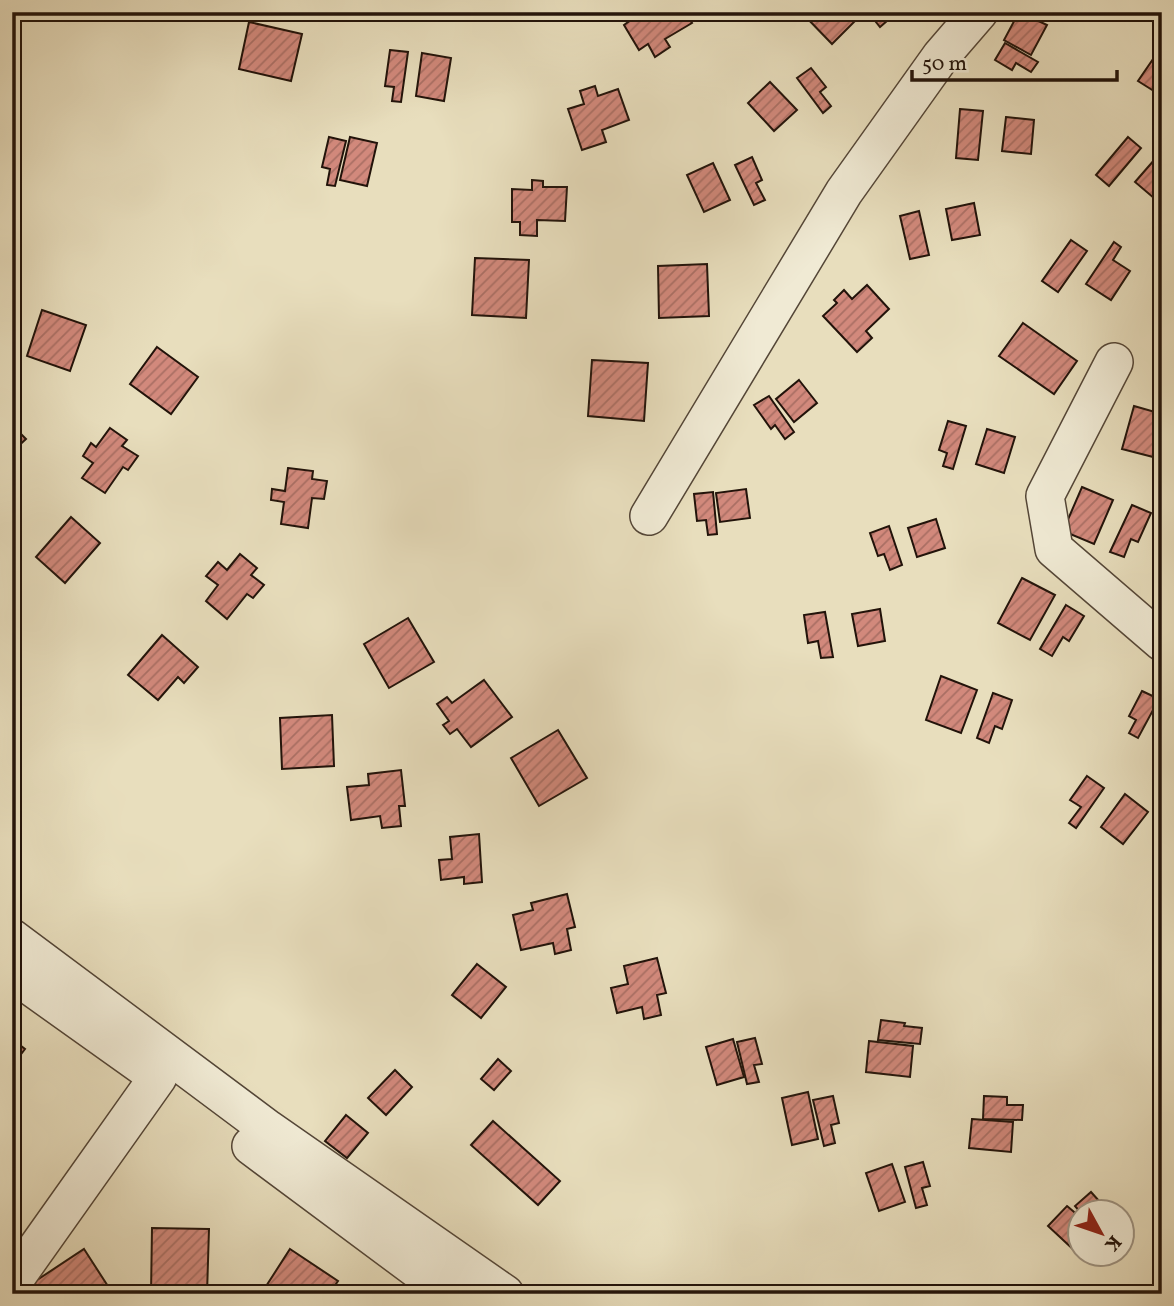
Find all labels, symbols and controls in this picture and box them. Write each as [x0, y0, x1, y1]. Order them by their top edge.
scale bar [912, 38, 1116, 82]
text: 50 m [922, 50, 967, 79]
north arrow [1066, 1198, 1136, 1268]
text: K [1098, 1229, 1127, 1256]

